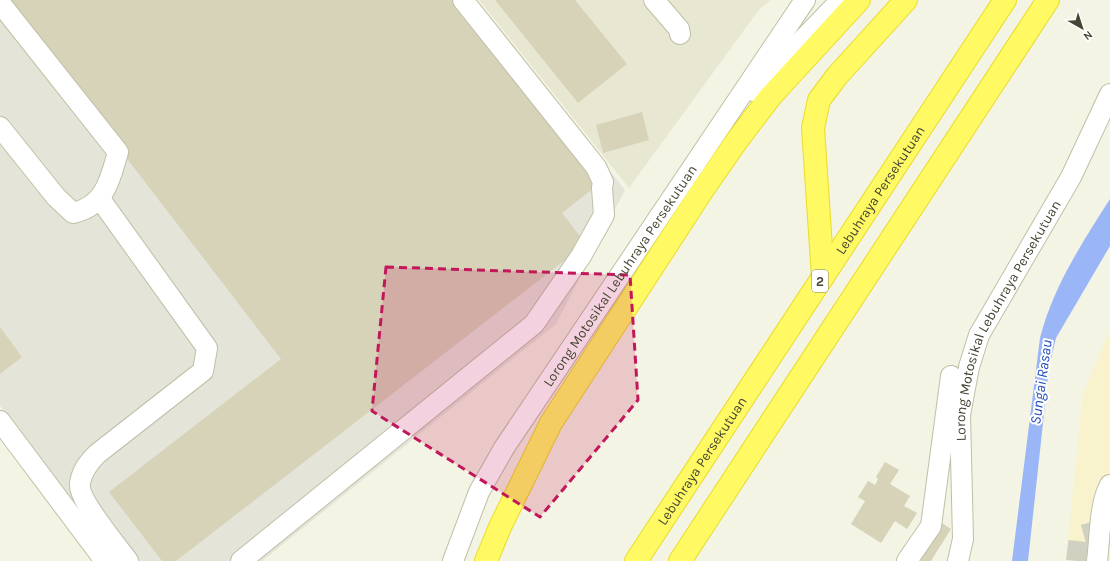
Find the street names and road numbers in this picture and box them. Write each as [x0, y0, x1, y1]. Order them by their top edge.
street label: Lebuhraya Persekutuan [832, 123, 928, 257]
street label: Lorong Motosikal Lebuhraya Persekutuan [539, 161, 700, 390]
street label: Lorong Motosikal Lebuhraya Persekutuan [951, 197, 1064, 442]
road number: 2 [812, 270, 828, 292]
street label: Lebuhraya Persekutuan [654, 393, 750, 528]

